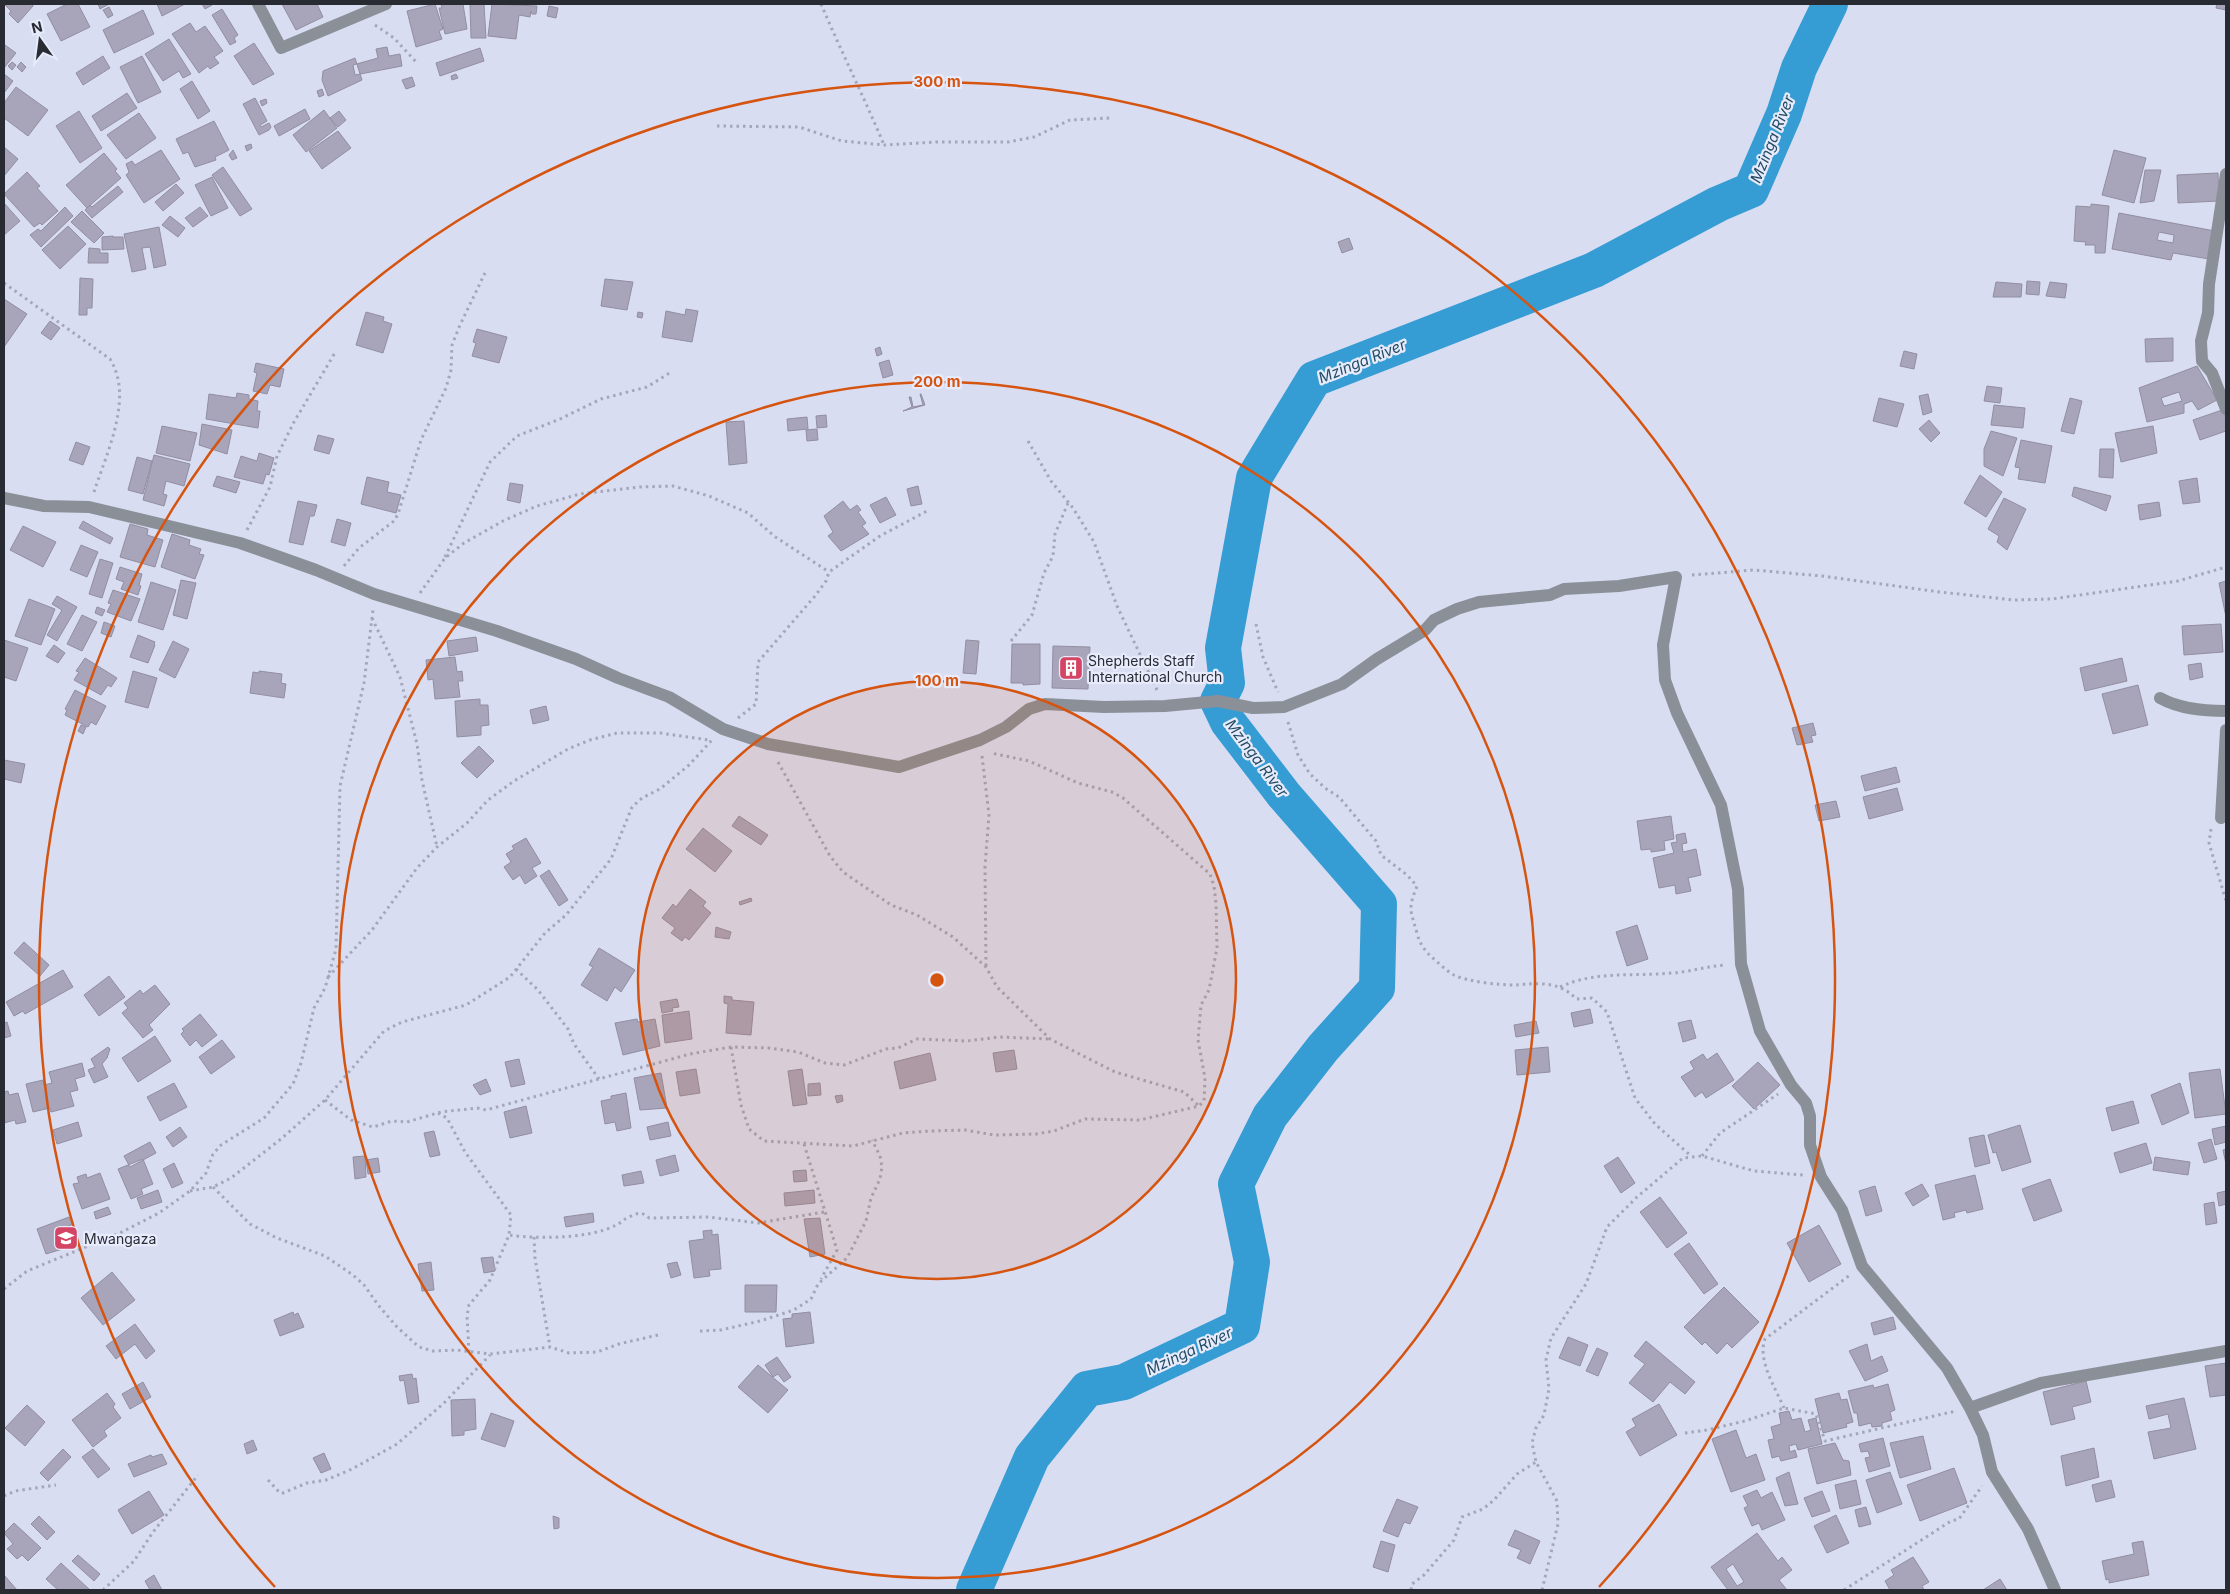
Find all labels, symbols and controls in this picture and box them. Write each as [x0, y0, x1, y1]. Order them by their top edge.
north arrow [15, 15, 65, 65]
text: N [30, 17, 44, 36]
text: 300 m [913, 72, 961, 91]
water label: Mzinga River [1746, 92, 1798, 186]
water label: Mzinga River [1315, 335, 1409, 387]
text: 200 m [914, 372, 960, 391]
place label: Shepherds Staff International Church [1088, 652, 1222, 685]
building icon: Shepherds Staff International Church [1058, 655, 1084, 681]
text: 100 m [915, 671, 959, 690]
water label: Mzinga River [1222, 715, 1293, 801]
centre of rings [928, 971, 946, 989]
school or university icon: Mwangaza [53, 1225, 79, 1251]
place label: Mwangaza [84, 1230, 156, 1247]
water label: Mzinga River [1143, 1323, 1235, 1379]

